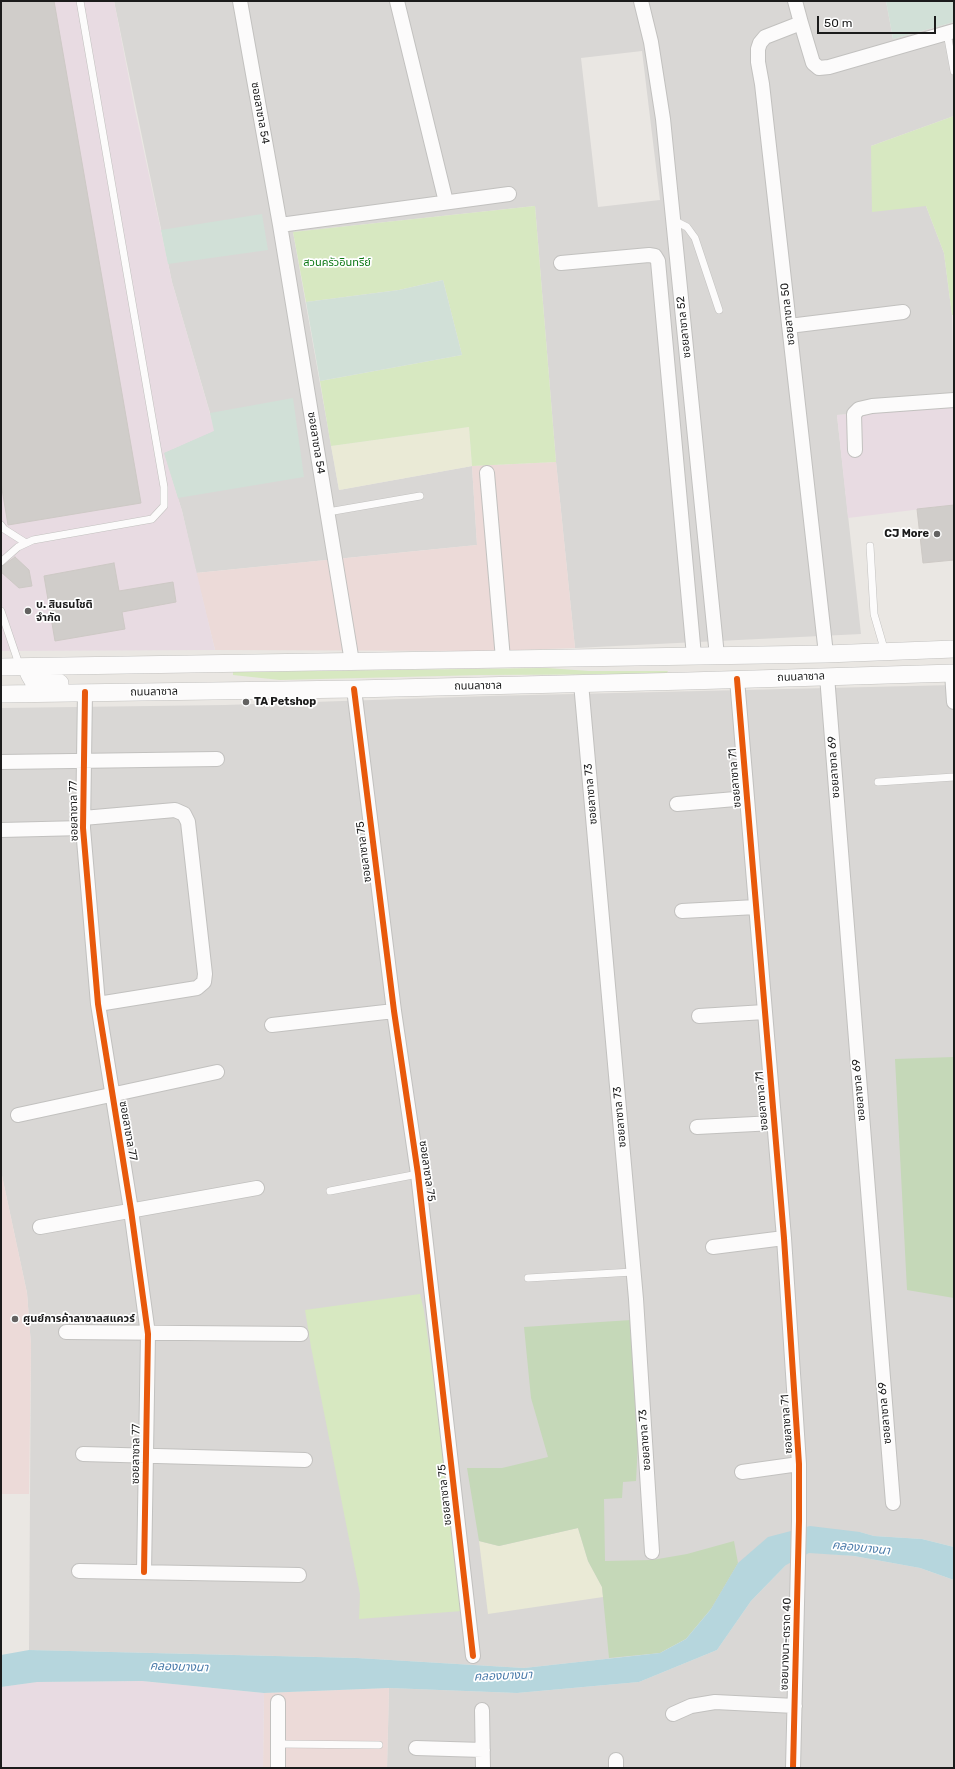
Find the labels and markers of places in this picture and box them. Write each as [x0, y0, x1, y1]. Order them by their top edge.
place label: CJ More [884, 527, 929, 541]
marker: CJ More [932, 529, 942, 539]
place label: บ. สินธนโชติ จำกัด [36, 598, 93, 624]
marker: บ. สินธนโชติ จำกัด [23, 606, 33, 616]
place label: TA Petshop [254, 695, 316, 709]
marker: TA Petshop [241, 697, 251, 707]
place label: ศูนย์การค้าลาซาลสแควร์ [23, 1312, 135, 1326]
marker: ศูนย์การค้าลาซาลสแควร์ [10, 1314, 20, 1324]

